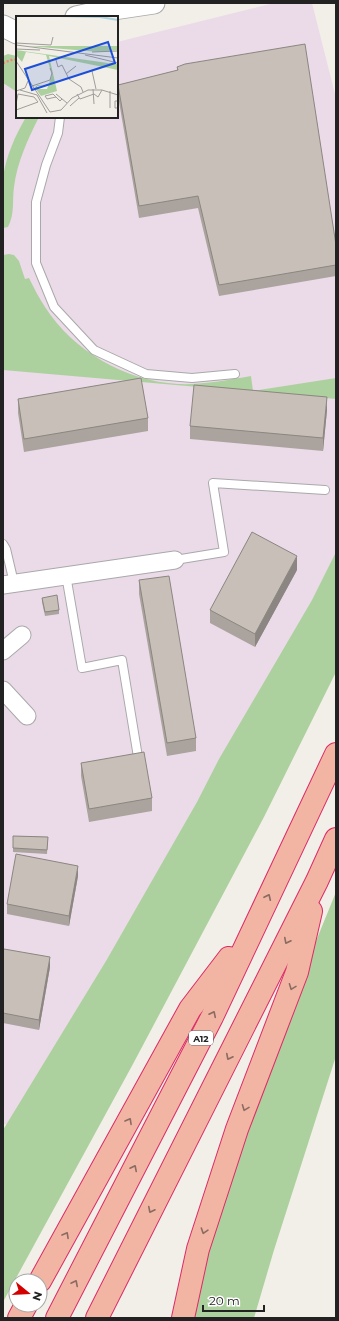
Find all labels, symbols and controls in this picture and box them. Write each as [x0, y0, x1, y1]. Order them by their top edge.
inset map [16, 16, 118, 118]
one-way arrow [263, 894, 271, 901]
one-way arrow [284, 936, 292, 944]
one-way arrow [288, 983, 296, 990]
one-way arrow [208, 1011, 216, 1019]
road number: A12 [189, 1031, 213, 1045]
one-way arrow [226, 1053, 234, 1060]
one-way arrow [242, 1105, 250, 1112]
one-way arrow [124, 1118, 131, 1125]
one-way arrow [130, 1164, 137, 1172]
one-way arrow [148, 1206, 156, 1214]
one-way arrow [200, 1228, 209, 1235]
one-way arrow [61, 1232, 68, 1239]
north arrow [8, 1273, 48, 1313]
one-way arrow [70, 1280, 78, 1288]
scale bar [203, 1287, 264, 1313]
text: N [29, 1290, 46, 1302]
text: 20 m [209, 1293, 240, 1308]

